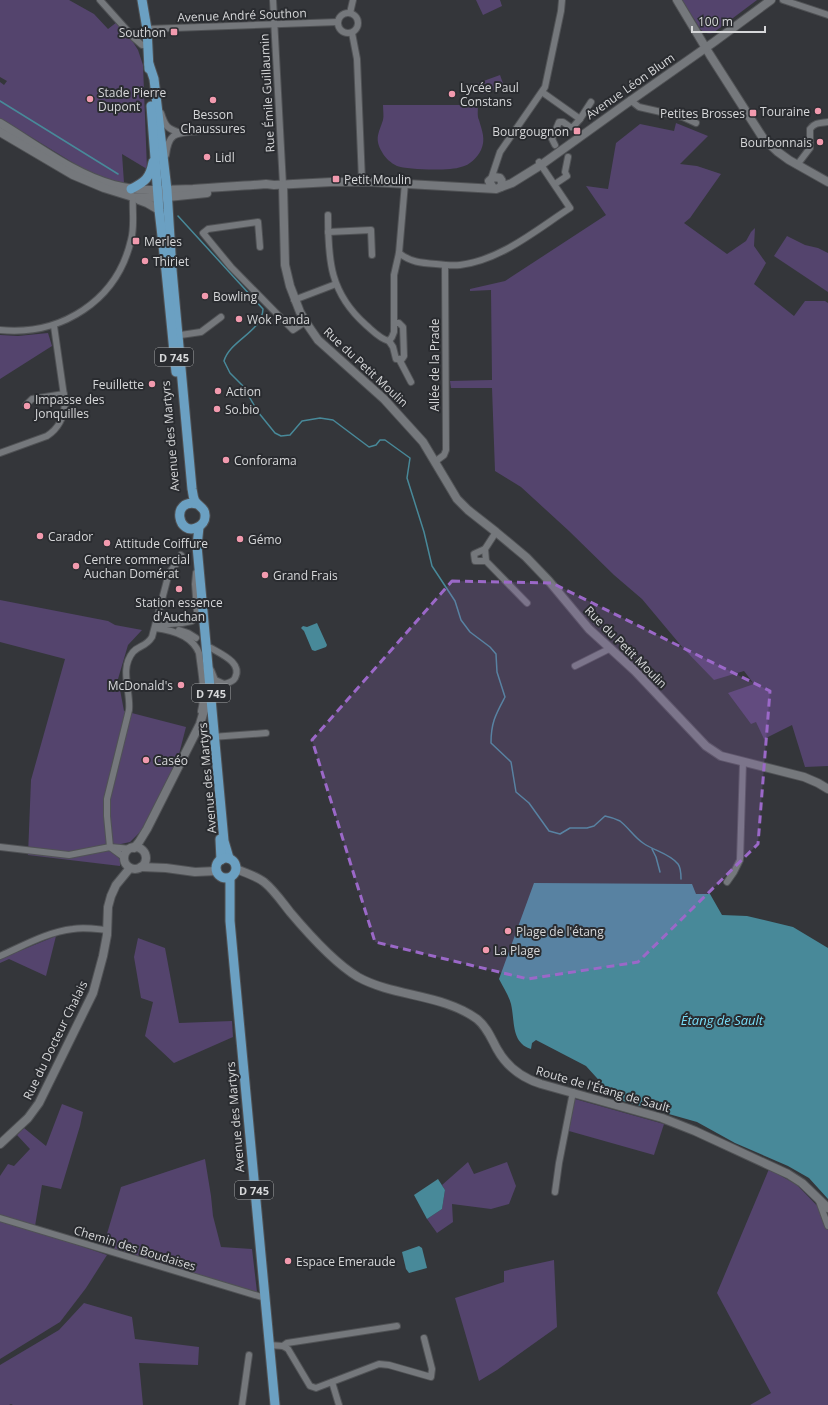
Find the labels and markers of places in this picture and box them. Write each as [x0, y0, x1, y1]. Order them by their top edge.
place label: Southon [119, 24, 166, 41]
marker: Southon [169, 27, 179, 37]
place label: Lycée Paul Constans [460, 79, 519, 110]
place label: Stade Pierre Dupont [98, 84, 167, 115]
marker: Lycée Paul Constans [447, 89, 457, 99]
marker: Stade Pierre Dupont [85, 94, 95, 104]
marker: Besson Chaussures [208, 95, 218, 105]
place label: Touraine [760, 103, 810, 120]
place label: Petites Brosses [660, 105, 745, 122]
place label: Besson Chaussures [180, 106, 246, 137]
marker: Touraine [813, 106, 823, 116]
marker: Petites Brosses [748, 108, 758, 118]
place label: Bourgougnon [492, 123, 569, 140]
marker: Bourgougnon [572, 126, 582, 136]
place label: Bourbonnais [740, 134, 812, 151]
marker: Bourbonnais [815, 137, 825, 147]
place label: Lidl [215, 149, 235, 166]
marker: Lidl [202, 152, 212, 162]
place label: Petit Moulin [344, 171, 411, 188]
marker: Petit Moulin [331, 174, 341, 184]
place label: Merles [144, 233, 182, 250]
marker: Merles [131, 236, 141, 246]
place label: Thiriet [153, 253, 189, 270]
marker: Thiriet [140, 256, 150, 266]
place label: Bowling [213, 288, 258, 305]
marker: Bowling [200, 291, 210, 301]
place label: Wok Panda [247, 311, 310, 328]
marker: Wok Panda [234, 314, 244, 324]
place label: Feuillette [93, 376, 144, 393]
marker: Feuillette [147, 379, 157, 389]
place label: Action [226, 383, 261, 400]
marker: Action [213, 386, 223, 396]
place label: Impasse des Jonquilles [34, 391, 105, 422]
marker: Impasse des Jonquilles [22, 401, 32, 411]
place label: So.bio [225, 401, 260, 418]
marker: So.bio [212, 404, 222, 414]
place label: Conforama [234, 452, 297, 469]
marker: Conforama [221, 455, 231, 465]
place label: Carador [48, 528, 93, 545]
marker: Carador [35, 531, 45, 541]
place label: Gémo [248, 531, 282, 548]
marker: Gémo [235, 534, 245, 544]
place label: Attitude Coiffure [115, 535, 208, 552]
marker: Attitude Coiffure [102, 538, 112, 548]
place label: Centre commercial Auchan Domérat [84, 551, 190, 582]
marker: Centre commercial Auchan Domérat [71, 561, 81, 571]
place label: Grand Frais [273, 567, 338, 584]
marker: Grand Frais [260, 570, 270, 580]
marker: Station essence d'Auchan [174, 584, 184, 594]
place label: Station essence d'Auchan [135, 594, 223, 625]
place label: McDonald's [108, 677, 173, 694]
marker: McDonald's [176, 680, 186, 690]
place label: Caséo [154, 752, 188, 769]
marker: Caséo [141, 755, 151, 765]
place label: Plage de l'étang [516, 923, 604, 940]
marker: Plage de l'étang [503, 926, 513, 936]
place label: La Plage [494, 942, 540, 959]
marker: La Plage [481, 945, 491, 955]
place label: Espace Emeraude [296, 1253, 396, 1270]
marker: Espace Emeraude [283, 1256, 293, 1266]

